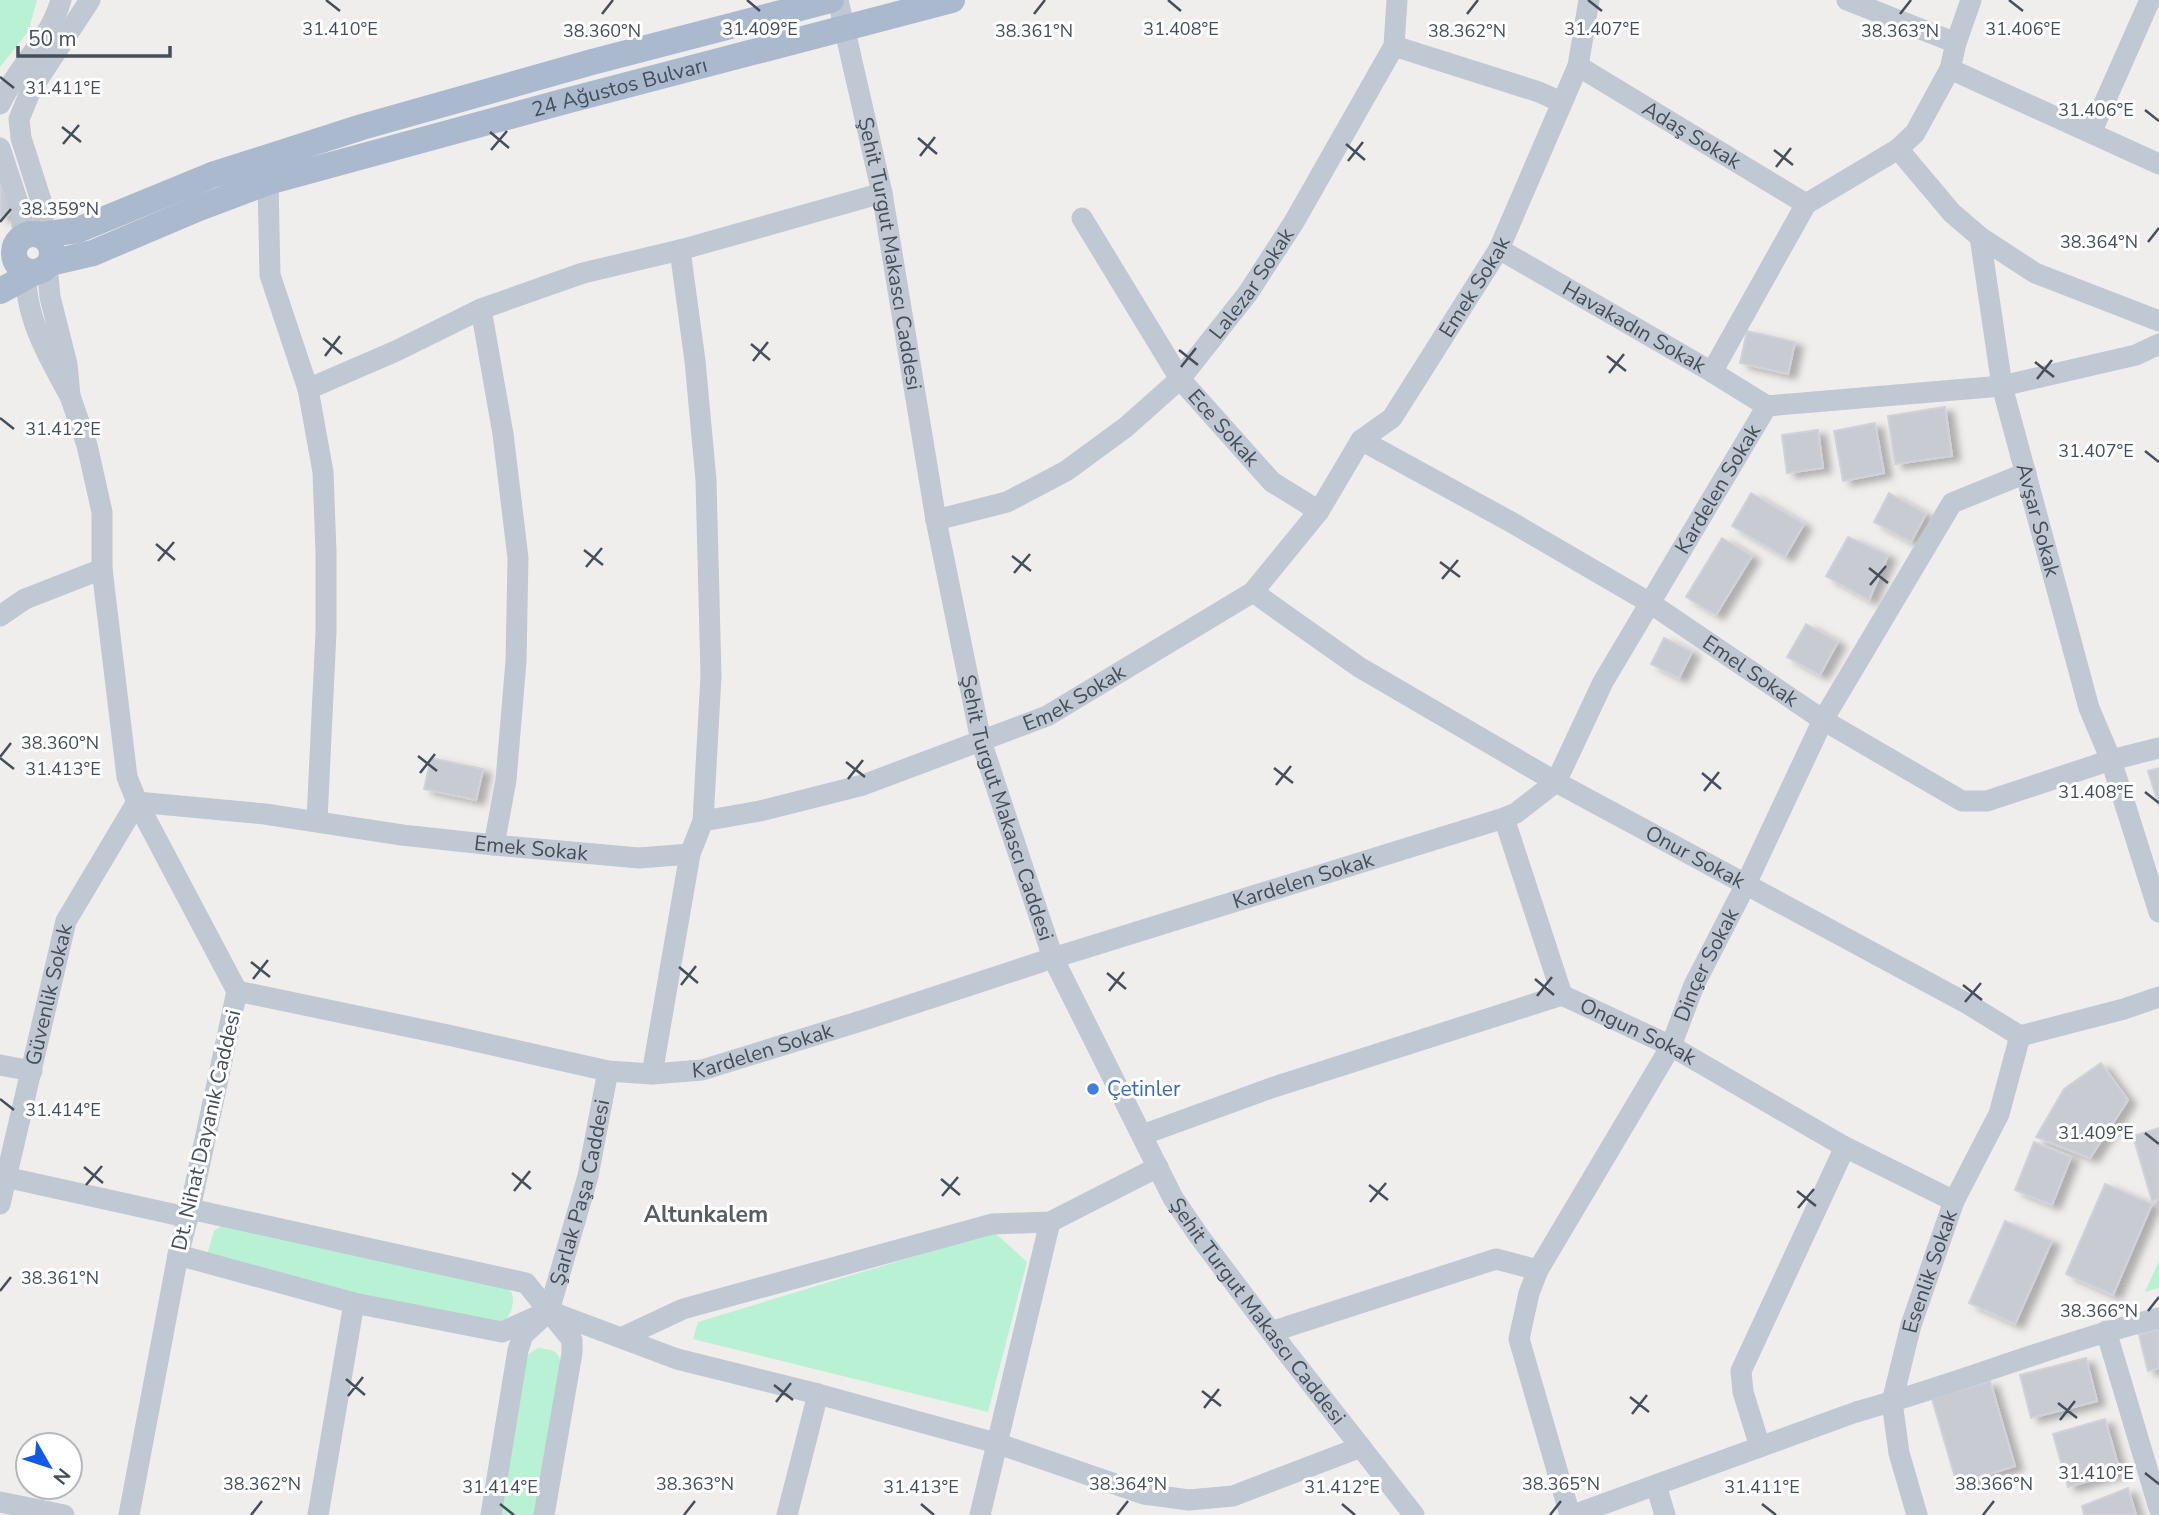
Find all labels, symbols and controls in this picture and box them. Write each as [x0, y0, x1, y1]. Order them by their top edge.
scale bar [18, 14, 170, 58]
text: 31.410°E [302, 17, 378, 41]
text: 31.409°E [722, 17, 798, 41]
text: 31.408°E [1143, 17, 1219, 41]
text: 31.407°E [1564, 17, 1640, 41]
text: 31.406°E [1985, 17, 2061, 41]
text: 38.360°N [563, 19, 641, 43]
text: 38.361°N [995, 19, 1073, 43]
text: 38.362°N [1428, 19, 1506, 43]
text: 38.363°N [1861, 19, 1939, 43]
text: 50 m [28, 25, 77, 53]
street label: 24 Ağustos Bulvarı [528, 51, 710, 124]
text: 31.411°E [25, 76, 101, 100]
street label: Adaş Sokak [1637, 94, 1747, 176]
text: 31.406°E [2058, 98, 2134, 122]
street label: Şehit Turgut Makascı Caddesi [851, 114, 928, 392]
text: 38.359°N [21, 197, 99, 221]
street label: Lalezar Sokak [1203, 222, 1301, 345]
text: 38.364°N [2060, 230, 2138, 254]
street label: Emek Sokak [1433, 232, 1517, 343]
street label: Havakadın Sokak [1557, 275, 1711, 380]
street label: Ece Sokak [1182, 383, 1266, 473]
text: 31.412°E [25, 417, 101, 441]
street label: Kardelen Sokak [1668, 419, 1767, 559]
text: 31.407°E [2058, 439, 2134, 463]
street label: Avşar Sokak [2010, 460, 2067, 580]
street label: Emel Sokak [1697, 629, 1804, 713]
street label: Emek Sokak [1019, 658, 1131, 738]
street label: Şehit Turgut Makascı Caddesi [954, 672, 1060, 944]
text: 38.360°N [21, 731, 99, 755]
text: 31.413°E [25, 757, 101, 781]
text: 31.408°E [2058, 780, 2134, 804]
street label: Onur Sokak [1640, 819, 1750, 895]
street label: Emek Sokak [473, 829, 589, 867]
street label: Kardelen Sokak [1229, 845, 1378, 915]
street label: Dinçer Sokak [1667, 903, 1745, 1026]
street label: Güvenlik Sokak [19, 921, 79, 1068]
street label: Ongun Sokak [1575, 991, 1702, 1072]
street label: Dt. Nihat Dayanık Caddesi [165, 1007, 247, 1253]
street label: Kardelen Sokak [691, 1016, 837, 1085]
place label: Çetinler [1107, 1075, 1181, 1103]
marker: Çetinler [1085, 1081, 1101, 1097]
street label: Şarlak Paşa Caddesi [543, 1097, 616, 1289]
text: 31.414°E [25, 1098, 101, 1122]
text: 31.409°E [2058, 1121, 2134, 1145]
street label: Şehit Turgut Makascı Caddesi [1163, 1192, 1352, 1430]
district label: Altunkalem [644, 1199, 768, 1230]
street label: Esenlik Sokak [1896, 1205, 1964, 1336]
text: 38.361°N [21, 1266, 99, 1290]
text: 38.366°N [2060, 1299, 2138, 1323]
north arrow [14, 1431, 84, 1501]
text: 31.410°E [2058, 1461, 2134, 1485]
text: N [47, 1462, 76, 1490]
text: 38.362°N [223, 1472, 301, 1496]
text: 38.363°N [656, 1472, 734, 1496]
text: 38.364°N [1089, 1472, 1167, 1496]
text: 38.365°N [1522, 1472, 1600, 1496]
text: 38.366°N [1955, 1472, 2033, 1496]
text: 31.414°E [462, 1475, 538, 1499]
text: 31.413°E [883, 1475, 959, 1499]
text: 31.412°E [1304, 1475, 1380, 1499]
text: 31.411°E [1724, 1475, 1800, 1499]

